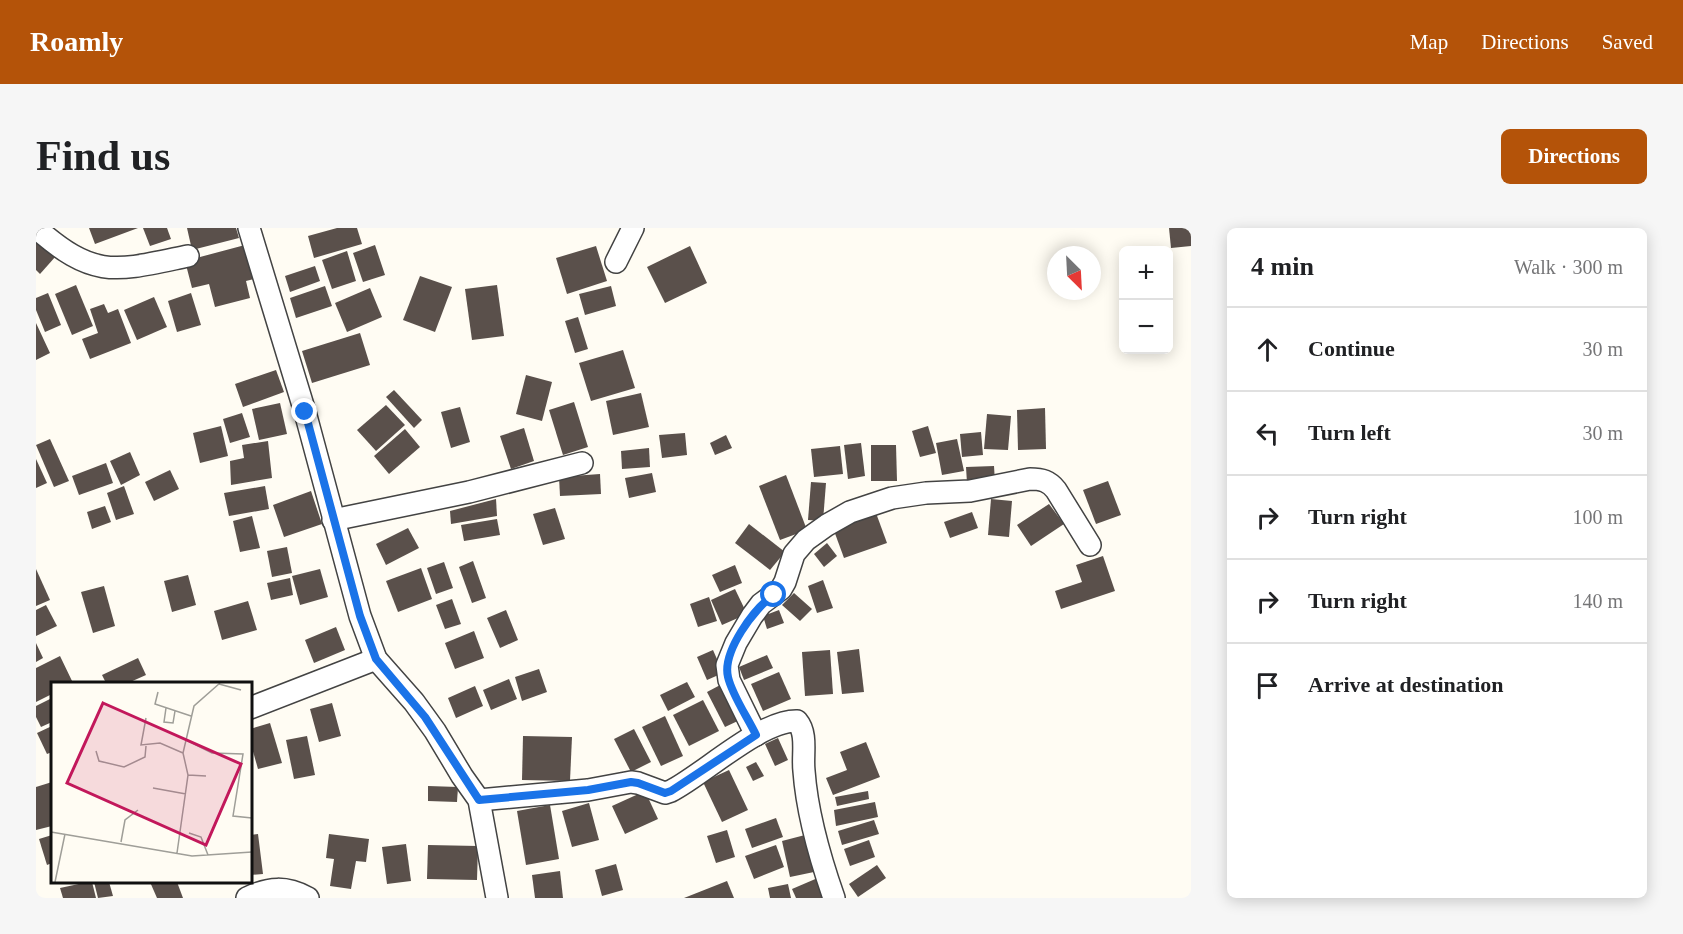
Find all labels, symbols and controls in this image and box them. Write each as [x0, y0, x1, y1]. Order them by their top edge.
text: Roamly [30, 26, 123, 57]
text: Map [1410, 30, 1448, 54]
text: Directions [1481, 30, 1569, 54]
text: Saved [1602, 30, 1653, 54]
button: Directions [1501, 129, 1647, 184]
text: Find us [36, 133, 170, 179]
north arrow [1047, 246, 1101, 300]
map controls [1119, 246, 1173, 354]
button: + [1119, 246, 1173, 300]
text: 4 min [1251, 252, 1314, 281]
text: Walk · 300 m [1514, 256, 1623, 278]
button: − [1119, 300, 1173, 354]
icon: ahead [1251, 333, 1284, 366]
text: Continue [1308, 336, 1395, 361]
text: 30 m [1582, 338, 1623, 360]
route end [291, 398, 317, 424]
icon: left [1251, 417, 1284, 450]
text: Turn left [1308, 420, 1391, 445]
text: 30 m [1582, 422, 1623, 444]
icon: right [1251, 501, 1284, 534]
text: Turn right [1308, 504, 1407, 529]
text: 100 m [1572, 506, 1623, 528]
route start [760, 581, 786, 607]
icon: right [1251, 585, 1284, 618]
text: Turn right [1308, 588, 1407, 613]
text: 140 m [1572, 590, 1623, 612]
icon: arrive [1251, 669, 1284, 702]
text: Arrive at destination [1308, 672, 1504, 697]
inset map [51, 682, 252, 883]

